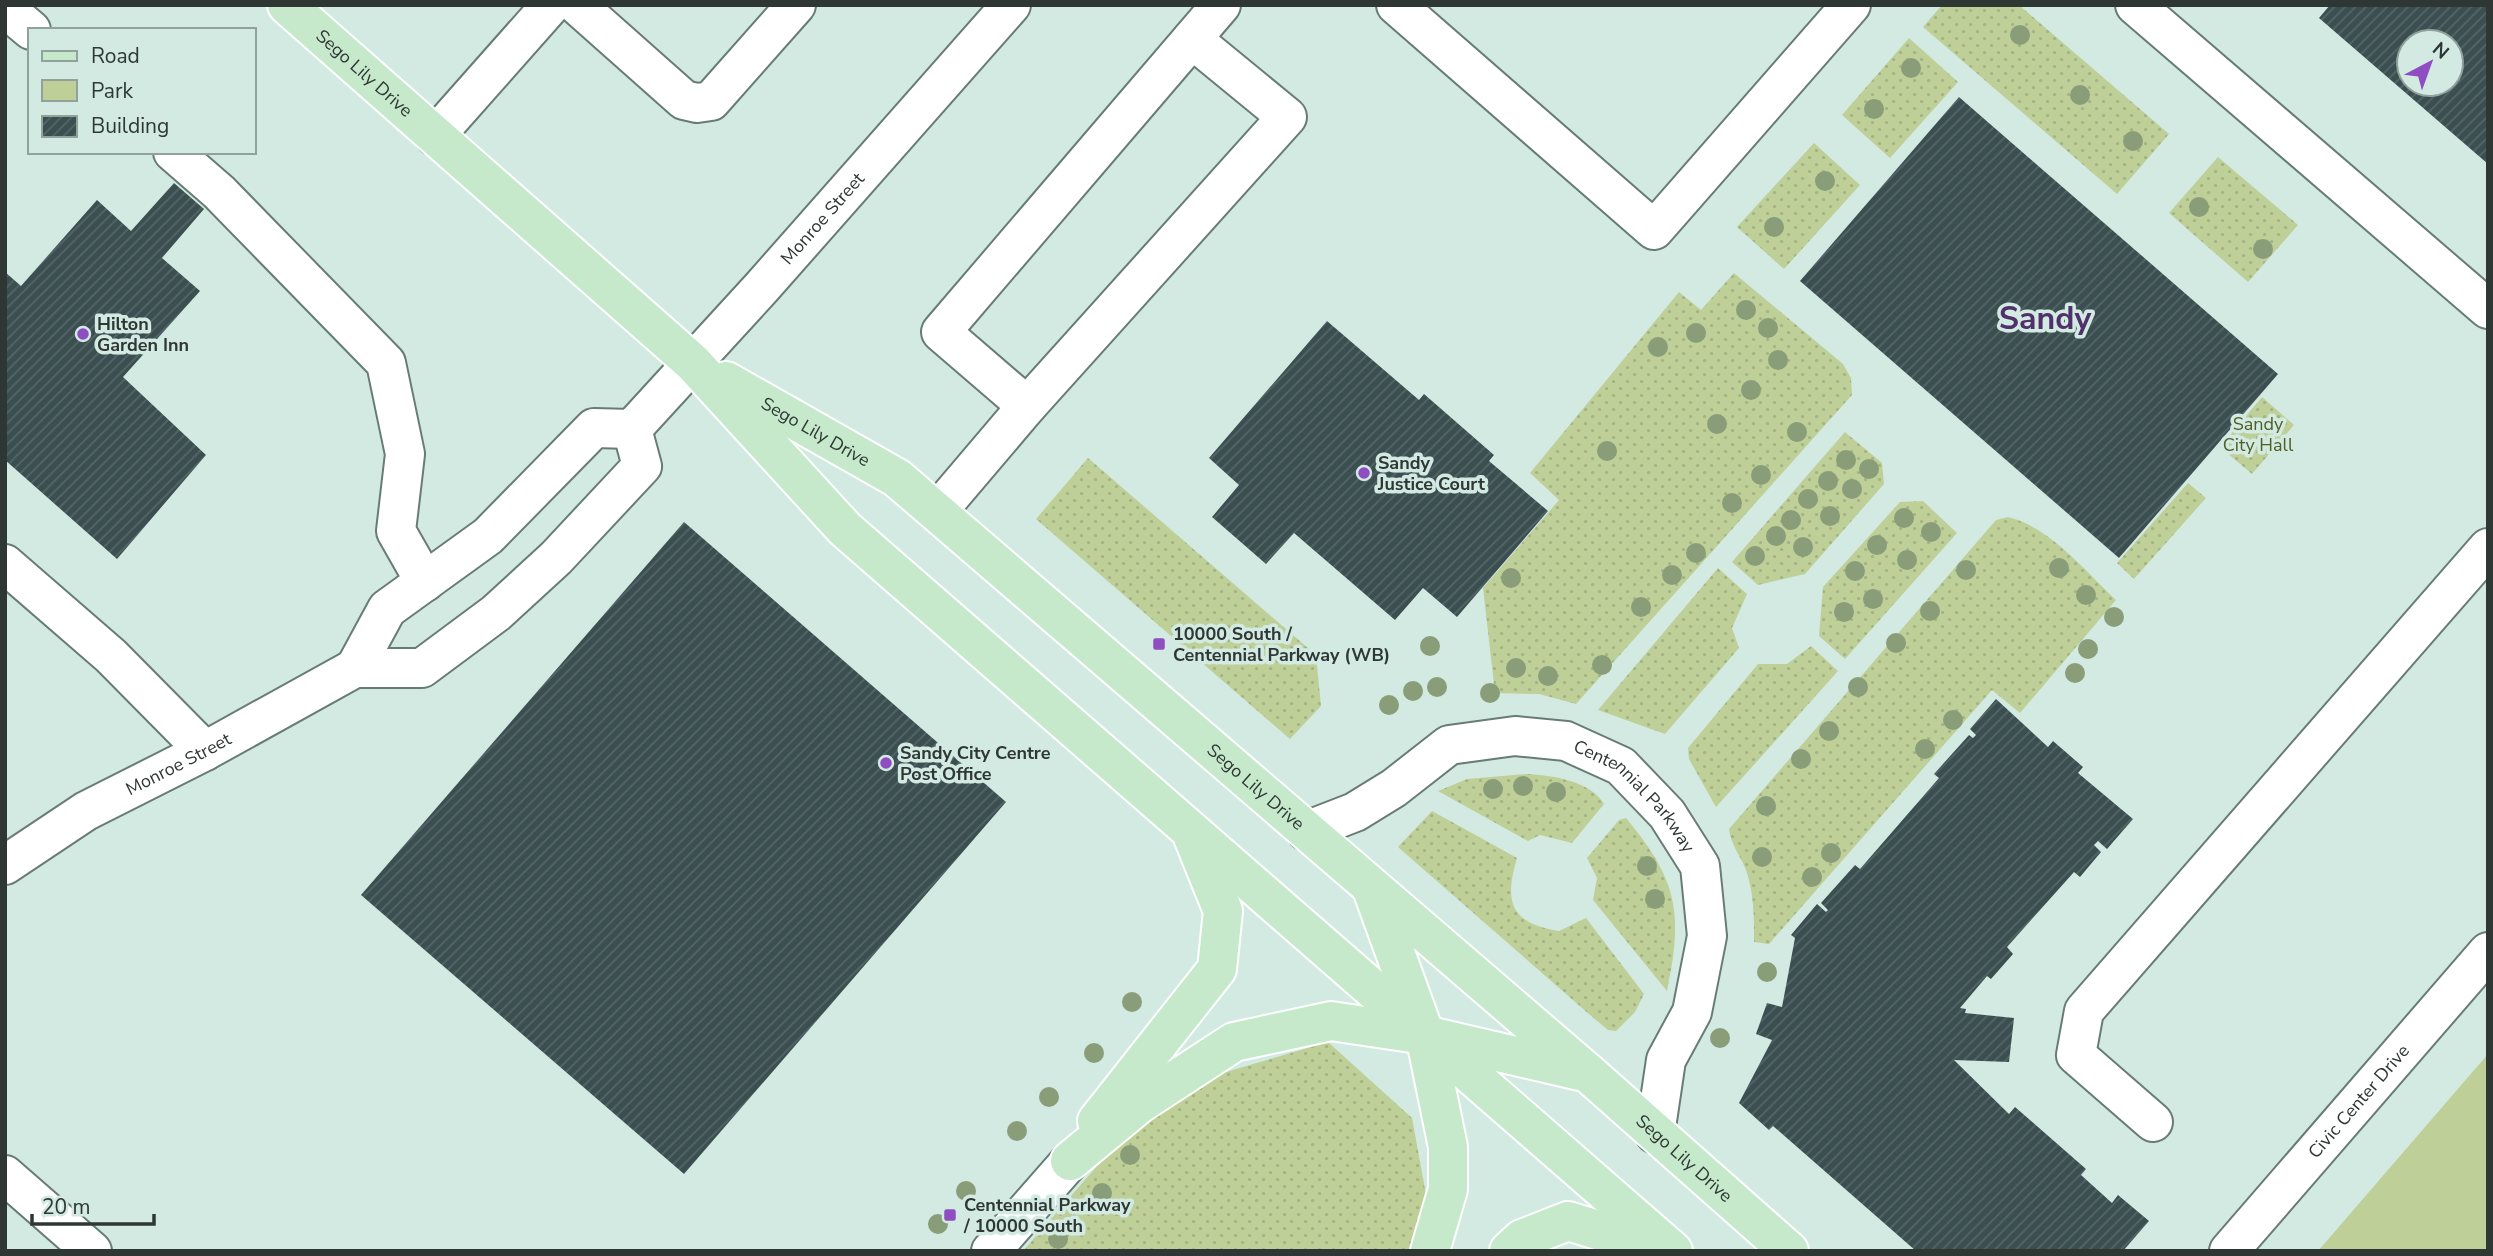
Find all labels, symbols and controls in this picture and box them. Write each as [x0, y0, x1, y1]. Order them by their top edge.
street label: Sego Lily Drive [311, 24, 418, 122]
legend [28, 28, 256, 154]
north arrow [2395, 28, 2465, 98]
text: N [2427, 36, 2454, 65]
text: Road [91, 42, 140, 70]
text: Park [91, 77, 133, 105]
text: Building [91, 112, 169, 140]
street label: Monroe Street [775, 167, 870, 270]
district label: Sandy [1999, 297, 2092, 340]
place label: Hilton Garden Inn [97, 312, 189, 357]
marker: Hilton Garden Inn [75, 326, 91, 342]
street label: Sego Lily Drive [757, 391, 874, 472]
park label: Sandy City Hall [2223, 412, 2294, 457]
place label: Sandy Justice Court [1377, 451, 1485, 496]
marker: Sandy Justice Court [1356, 465, 1372, 481]
place label: 10000 South / Centennial Parkway (WB) [1173, 622, 1390, 667]
marker: 10000 South / Centennial Parkway (WB) [1151, 636, 1167, 652]
street label: Monroe Street [122, 727, 236, 801]
street label: Centennial Parkway [1570, 734, 1701, 858]
street label: Sego Lily Drive [1202, 738, 1310, 836]
place label: Sandy City Centre Post Office [900, 741, 1051, 786]
marker: Sandy City Centre Post Office [878, 755, 894, 771]
street label: Civic Center Drive [2303, 1039, 2415, 1163]
street label: Sego Lily Drive [1631, 1109, 1738, 1208]
scale bar [32, 1182, 154, 1226]
text: 20 m [42, 1193, 91, 1221]
place label: Centennial Parkway / 10000 South [963, 1193, 1131, 1238]
marker: Centennial Parkway / 10000 South [942, 1207, 958, 1223]

